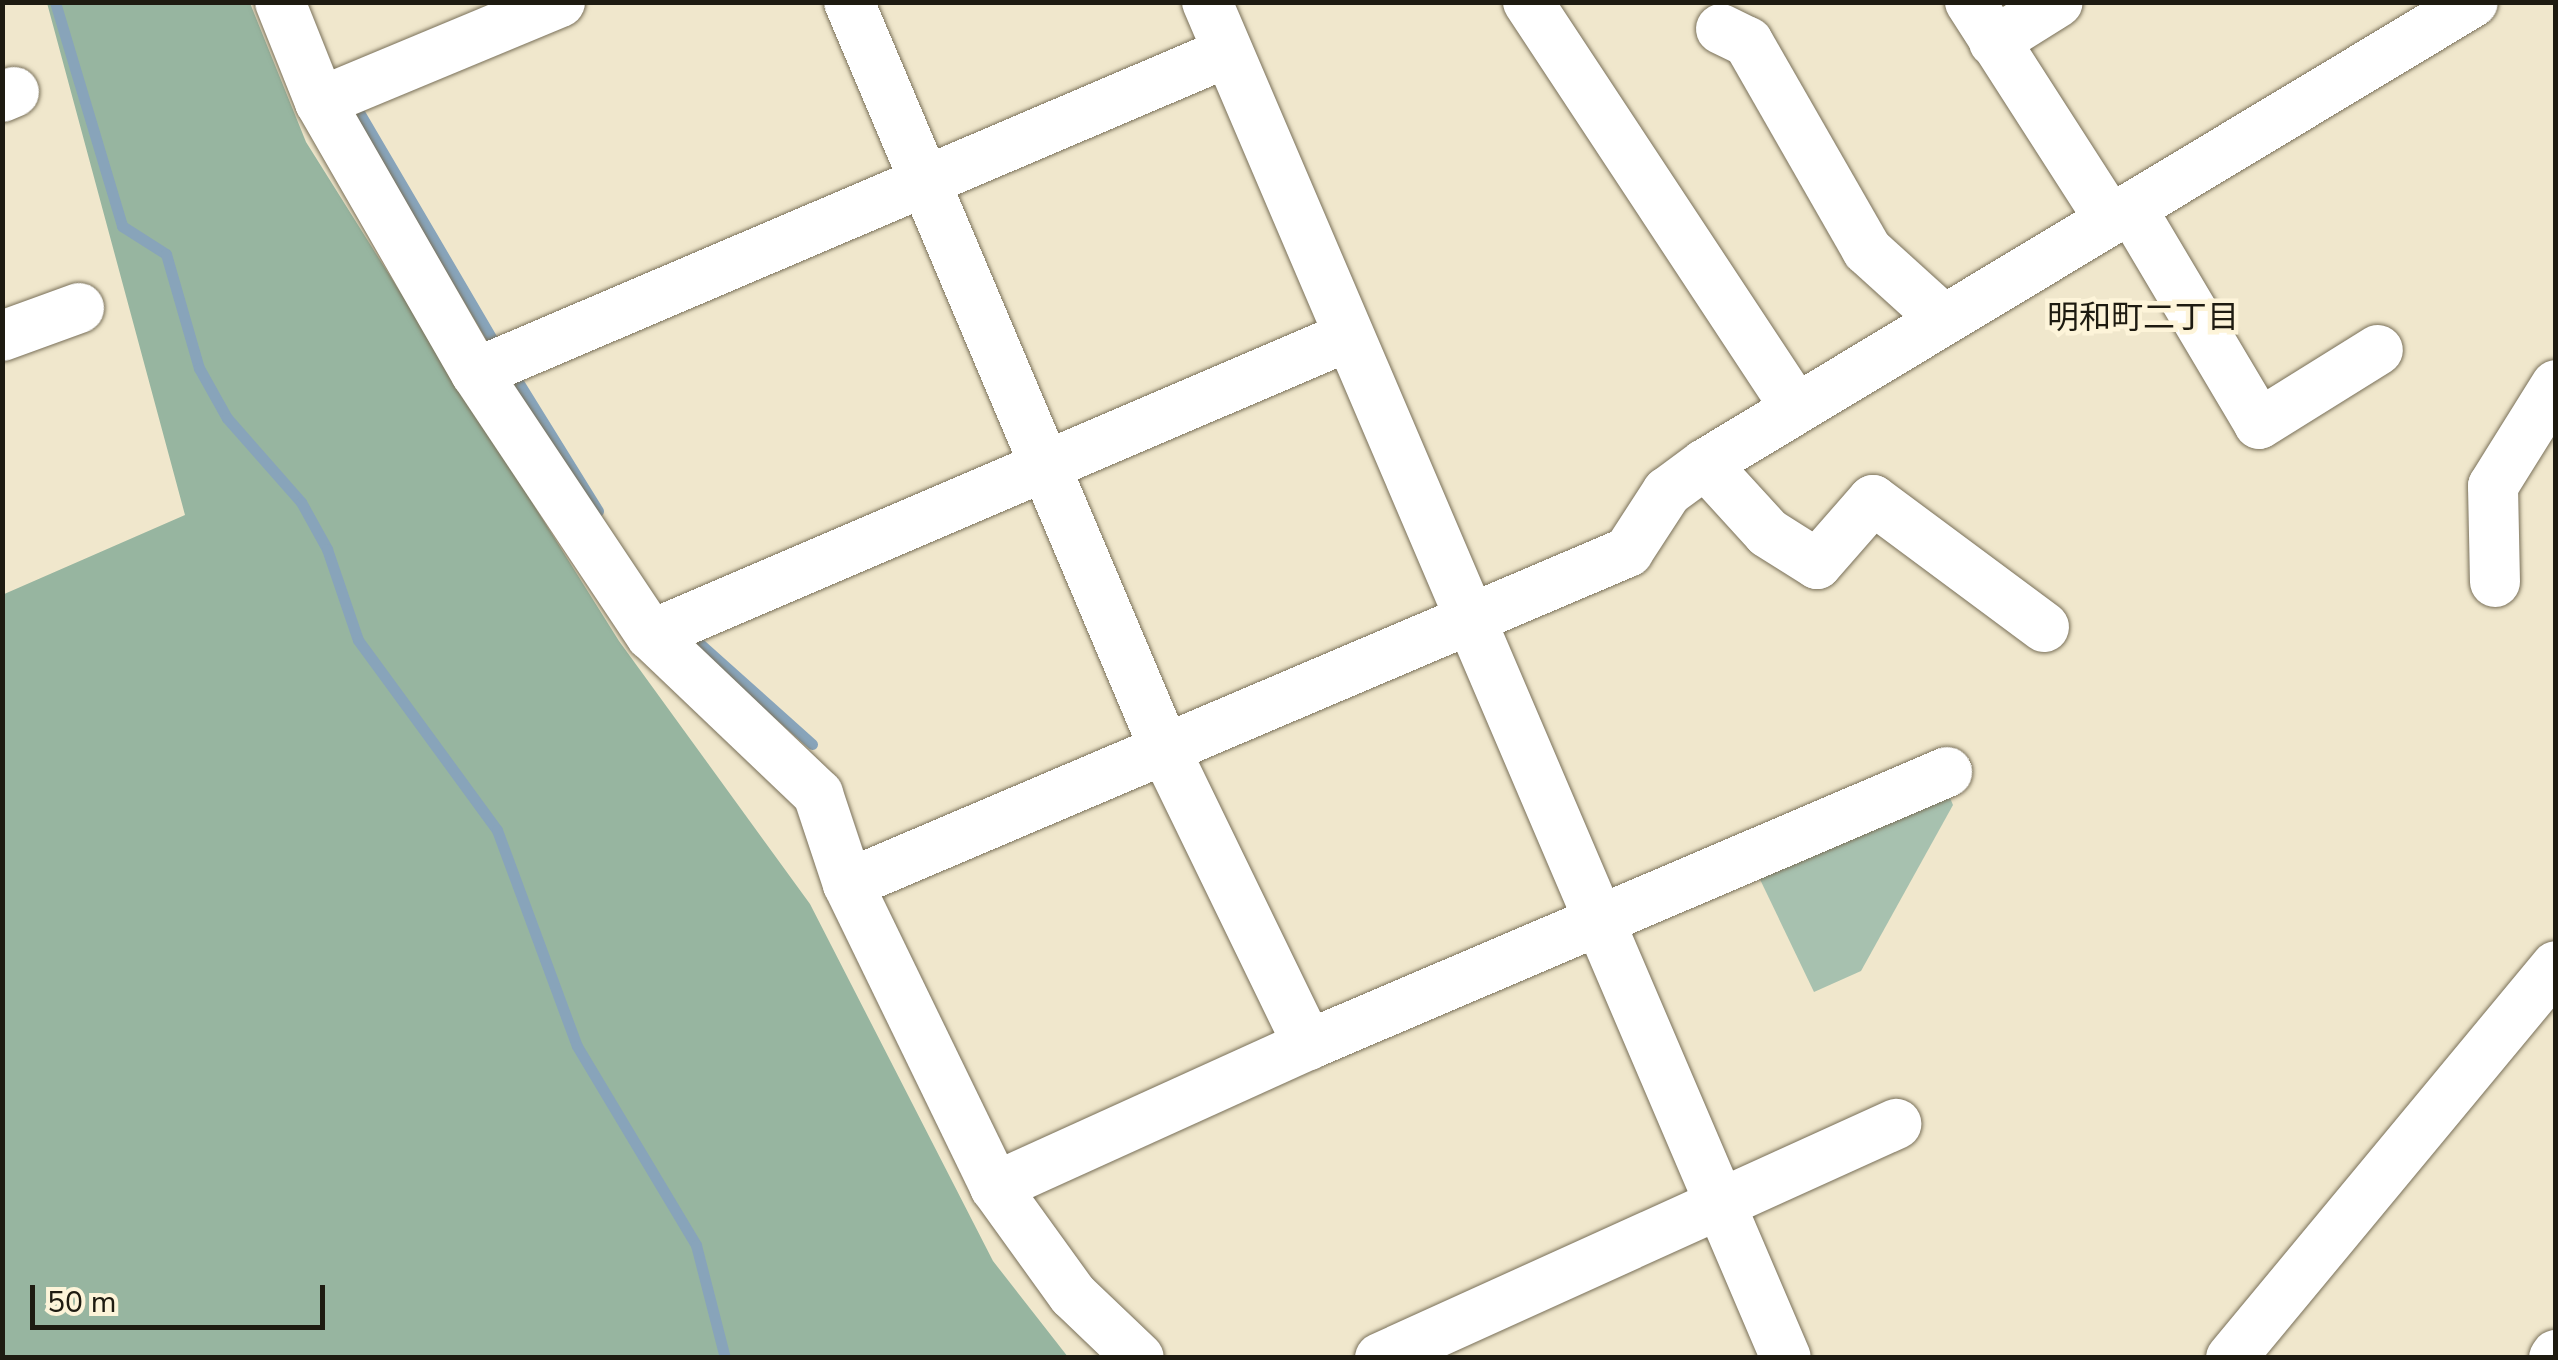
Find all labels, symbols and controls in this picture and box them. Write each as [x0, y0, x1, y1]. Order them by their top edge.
district label: 明和町二丁目 [2047, 299, 2239, 337]
scale bar [35, 1265, 330, 1327]
text: 50 m [47, 1282, 116, 1323]

